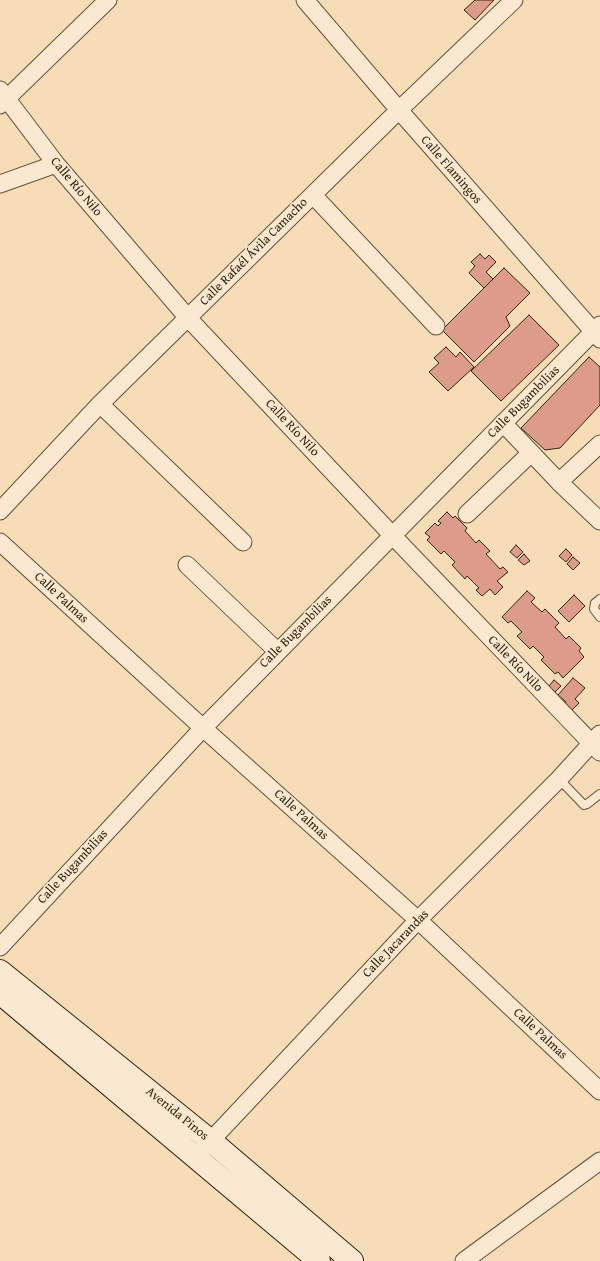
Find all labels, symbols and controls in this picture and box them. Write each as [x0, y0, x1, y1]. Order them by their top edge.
street label: Calle Flamingos [417, 133, 485, 207]
street label: Calle Río Nilo [47, 154, 105, 220]
street label: Calle Rafaél Ávila Camacho [197, 195, 311, 309]
street label: Calle Bugambilias [485, 363, 563, 441]
street label: Calle Río Nilo [262, 396, 322, 460]
street label: Calle Palmas [31, 569, 91, 627]
street label: Calle Bugambilias [257, 593, 335, 671]
street label: Calle Río Nilo [484, 632, 546, 696]
street label: Calle Palmas [270, 786, 332, 844]
street label: Calle Bugambilias [35, 827, 111, 907]
street label: Calle Jacarandas [360, 907, 432, 981]
street label: Calle Palmas [510, 1005, 570, 1063]
street label: Avenida Pinos [143, 1084, 211, 1144]

